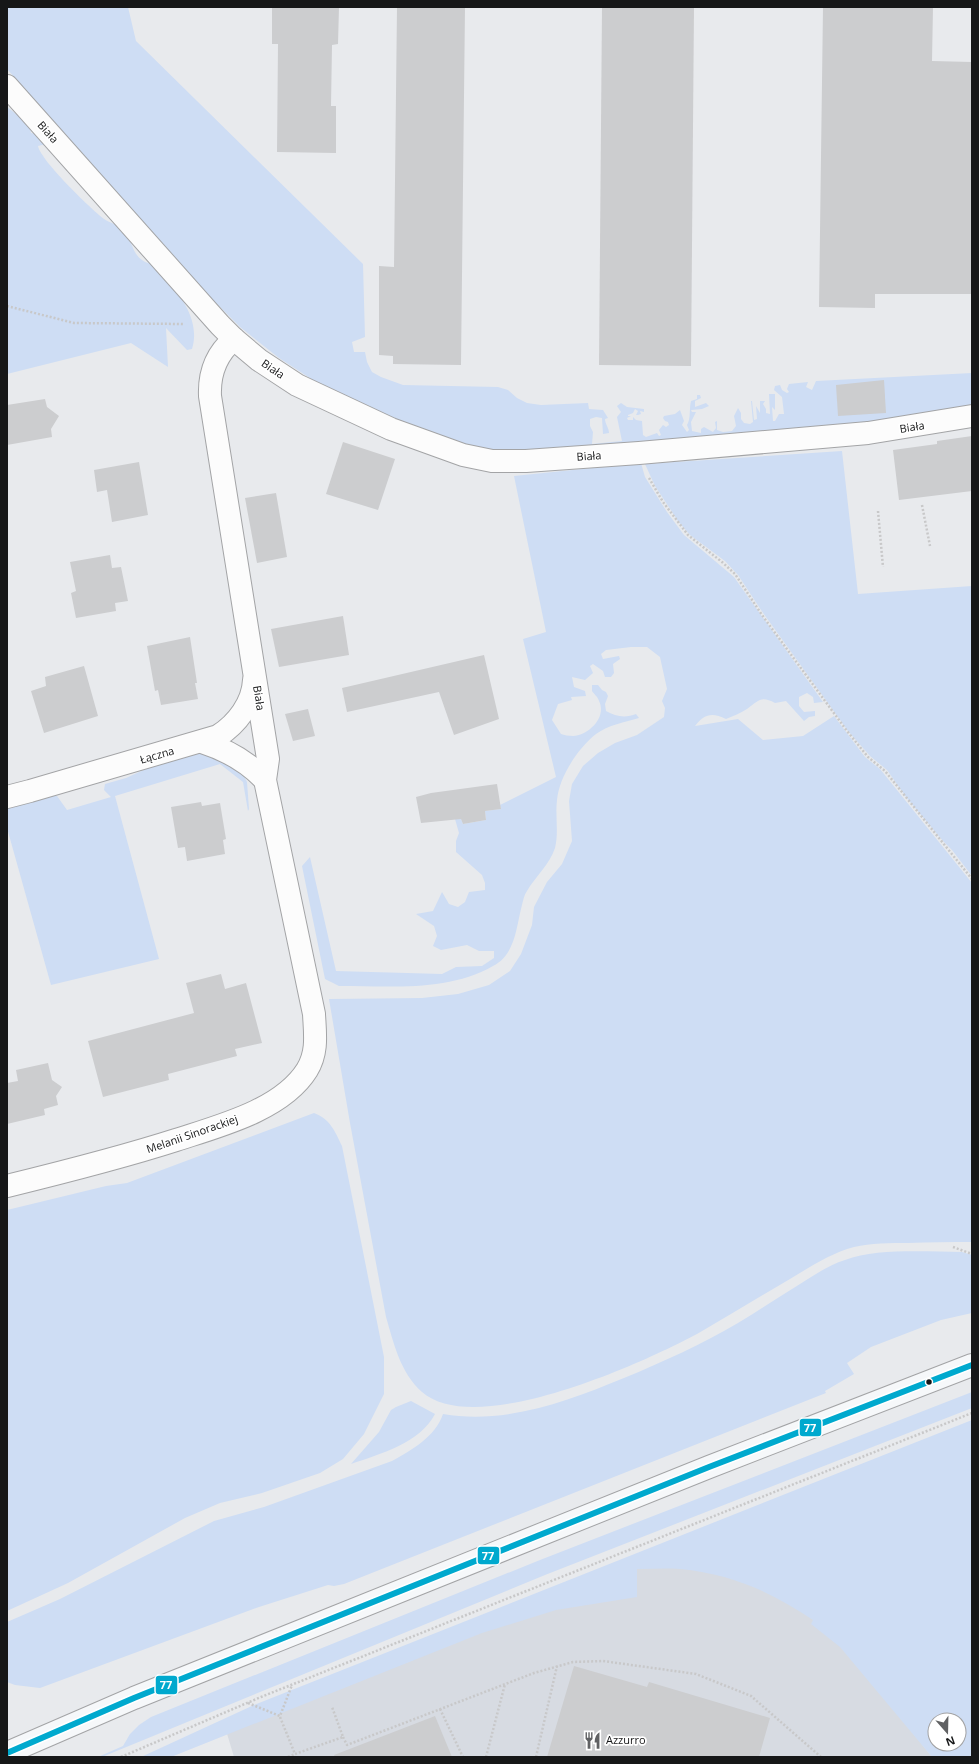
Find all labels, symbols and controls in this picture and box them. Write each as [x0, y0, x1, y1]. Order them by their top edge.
street label: Biała [34, 117, 62, 146]
street label: Biała [259, 355, 288, 382]
street label: Biała [898, 417, 925, 436]
street label: Biała [576, 447, 602, 464]
street label: Biała [250, 684, 269, 711]
street label: Łączna [138, 742, 176, 767]
street label: Melanii Sinorackiej [144, 1111, 240, 1156]
unlabelled marker [924, 1377, 934, 1387]
line badge: 77 [799, 1418, 822, 1437]
text: 77 [804, 1420, 816, 1435]
line badge: 77 [477, 1546, 500, 1565]
text: 77 [482, 1548, 494, 1563]
line badge: 77 [155, 1675, 178, 1695]
text: 77 [160, 1677, 172, 1692]
north arrow [927, 1712, 967, 1752]
restaurant icon: Azzurro [583, 1730, 603, 1750]
place label: Azzurro [606, 1732, 646, 1747]
text: N [944, 1733, 957, 1750]

